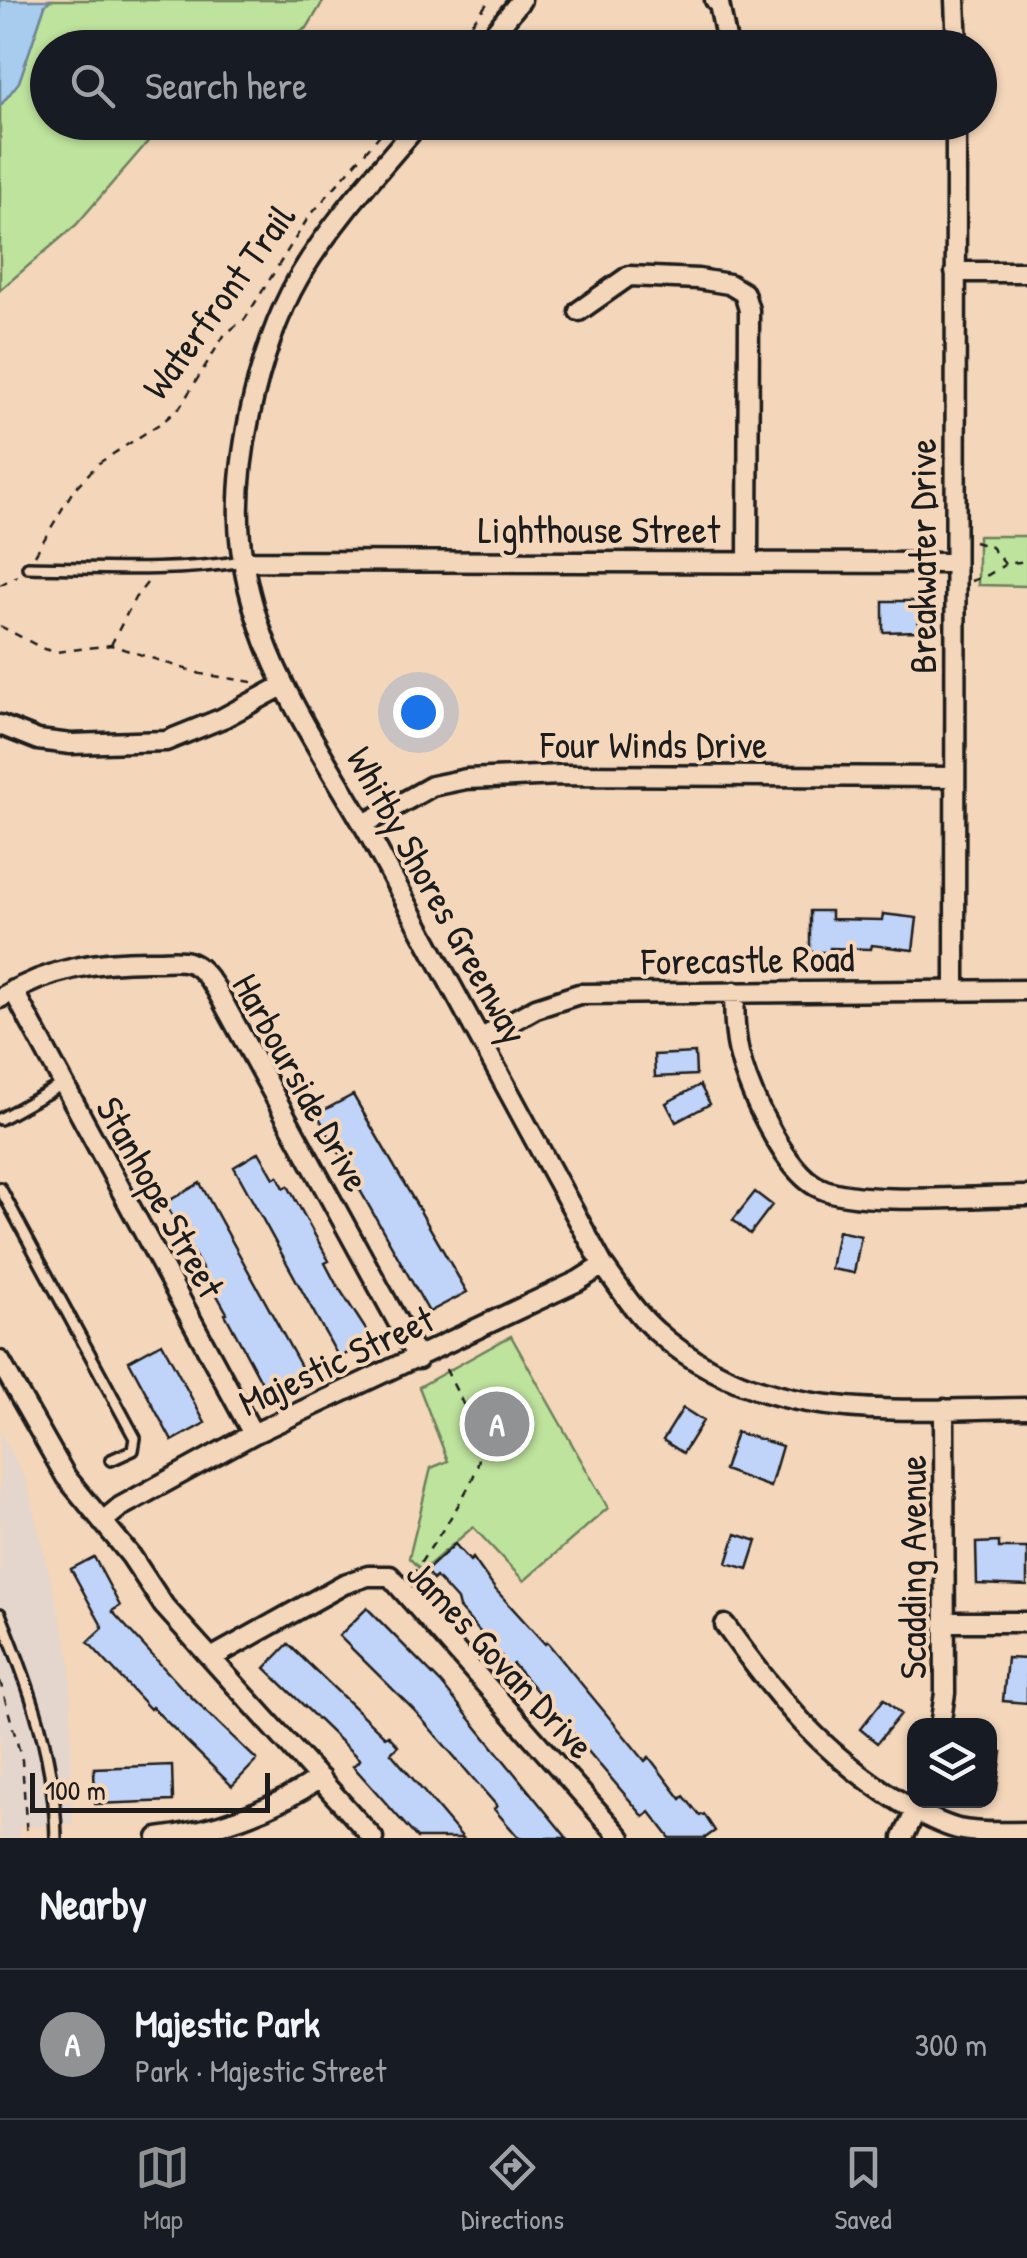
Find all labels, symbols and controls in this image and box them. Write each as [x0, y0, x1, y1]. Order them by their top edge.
search box [30, 30, 997, 140]
icon: search [65, 58, 120, 113]
text: Search here [145, 59, 307, 111]
street label: Waterfront Trail [129, 192, 307, 409]
street label: Breakwater Drive [896, 438, 948, 674]
street label: Lighthouse Street [478, 503, 721, 555]
your location [393, 687, 444, 738]
street label: Four Winds Drive [540, 718, 767, 770]
street label: Whitby Shores Greenway [335, 737, 541, 1053]
street label: Forecastle Road [640, 931, 855, 987]
street label: Harbourside Drive [221, 964, 383, 1200]
street label: Stanhope Street [84, 1087, 238, 1308]
street label: Majestic Street [230, 1292, 443, 1428]
pin: A [464, 1386, 530, 1462]
street label: Scadding Avenue [886, 1455, 938, 1679]
street label: James Govan Drive [395, 1548, 607, 1770]
map controls [907, 1718, 997, 1808]
button: layers [907, 1718, 997, 1808]
scale bar [30, 1768, 270, 1812]
text: 100 m [45, 1771, 106, 1809]
text: Nearby [40, 1875, 147, 1932]
text: Majestic Park [135, 1997, 320, 2049]
text: A [65, 2023, 80, 2066]
text: 300 m [915, 2023, 987, 2066]
text: Park · Majestic Street [135, 2049, 386, 2092]
tab: Map [135, 2140, 190, 2238]
tab: Directions [461, 2140, 564, 2238]
tab: Saved [835, 2140, 892, 2238]

